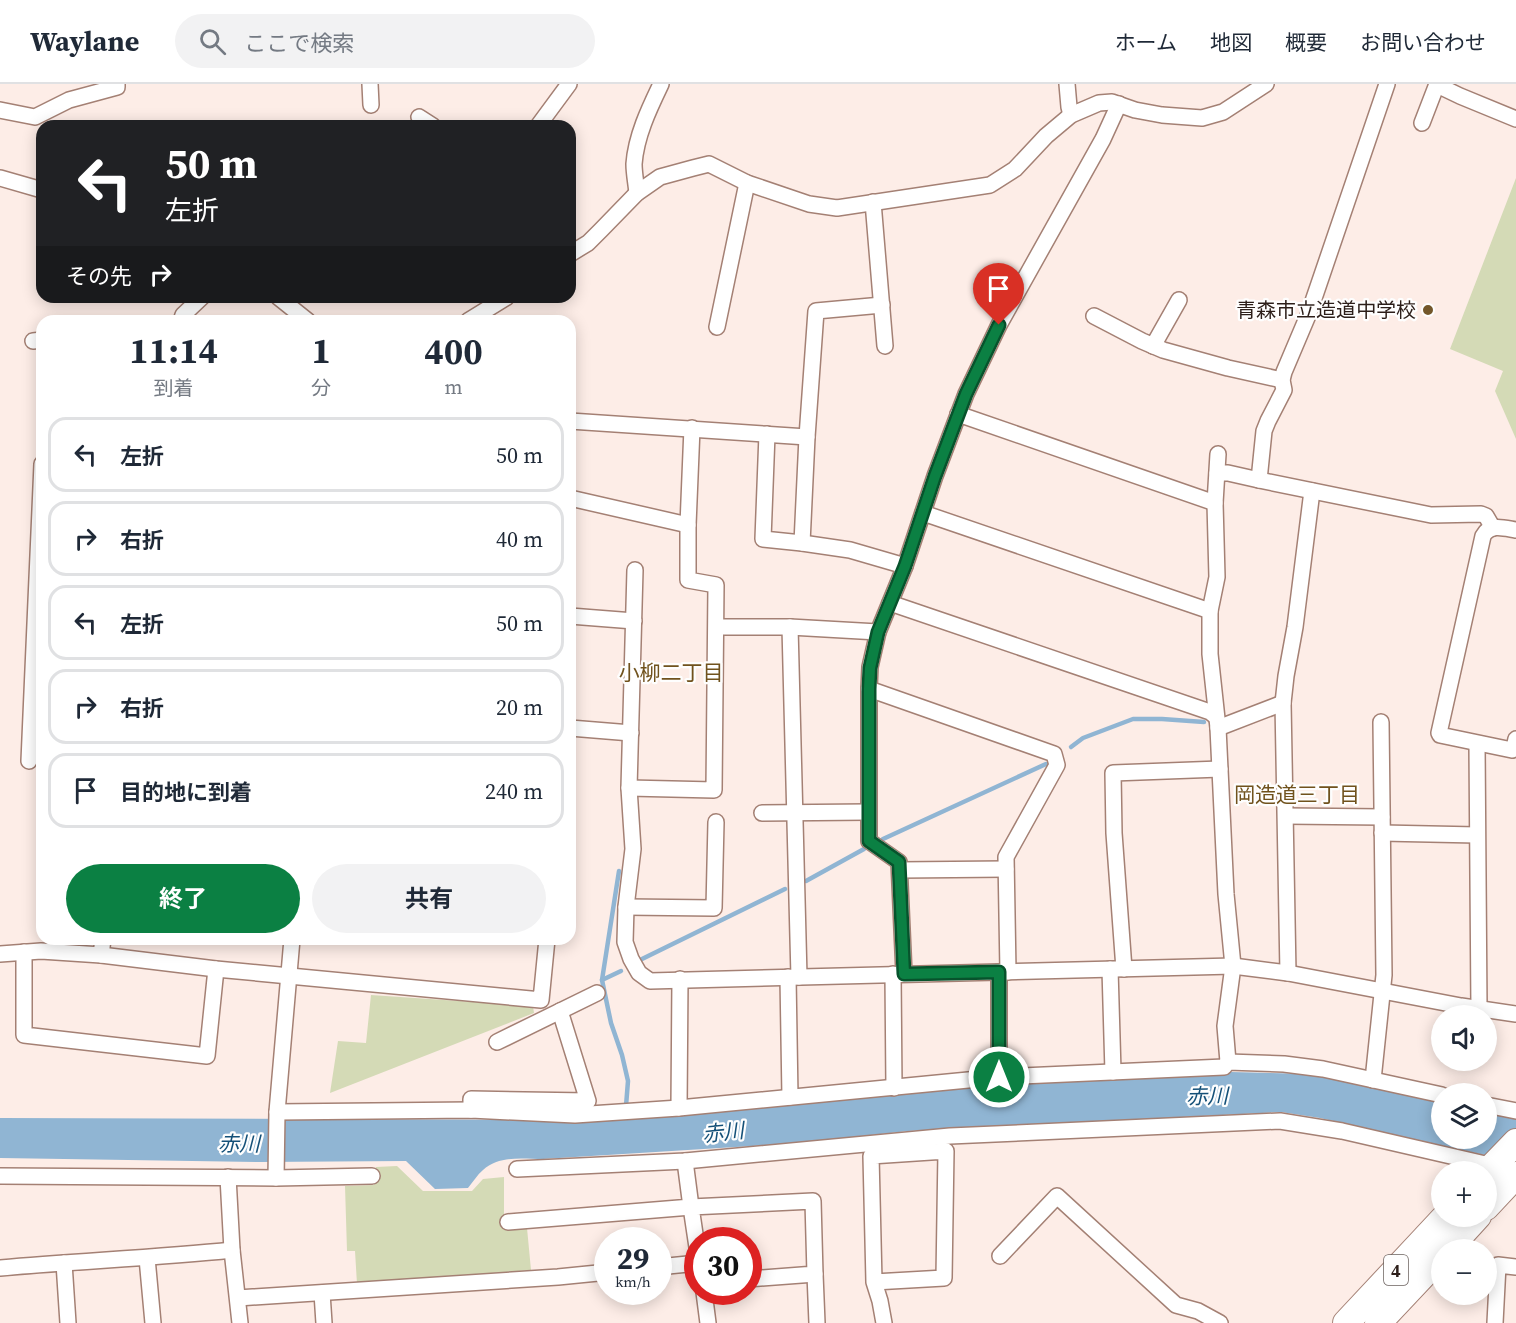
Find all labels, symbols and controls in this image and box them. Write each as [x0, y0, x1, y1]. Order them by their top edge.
search box [175, 14, 595, 68]
text: Waylane [30, 22, 139, 60]
icon: search [196, 25, 229, 58]
text: ここで検索 [244, 28, 354, 58]
text: ホーム [1115, 28, 1177, 57]
text: 地図 [1210, 28, 1252, 57]
text: 概要 [1285, 28, 1327, 57]
text: お問い合わせ [1360, 28, 1486, 57]
text: 50 m [165, 134, 258, 192]
icon: left [66, 144, 144, 222]
text: 左折 [165, 192, 219, 229]
icon: right [144, 258, 177, 291]
text: その先 [66, 261, 132, 291]
pin [973, 263, 1024, 325]
icon: arrive [982, 272, 1015, 305]
place label: 青森市立造道中学校 [1236, 296, 1416, 324]
marker: 青森市立造道中学校 [1421, 303, 1435, 317]
text: 11:14 [129, 326, 218, 375]
text: 1 [311, 326, 331, 375]
text: 400 [424, 327, 483, 376]
text: m [445, 373, 463, 401]
text: 到着 [154, 374, 194, 402]
text: 分 [311, 374, 331, 402]
icon: left [69, 438, 102, 471]
text: 50 m [496, 440, 543, 470]
text: 左折 [120, 441, 164, 471]
icon: right [69, 522, 102, 555]
text: 40 m [496, 524, 543, 554]
text: 右折 [120, 525, 164, 555]
icon: left [69, 606, 102, 639]
text: 50 m [496, 608, 543, 638]
text: 左折 [120, 609, 164, 639]
district label: 小柳二丁目 [619, 658, 724, 687]
icon: right [69, 690, 102, 723]
text: 20 m [496, 692, 543, 722]
text: 右折 [120, 693, 164, 723]
icon: arrive [69, 774, 102, 807]
text: 240 m [485, 776, 543, 806]
text: 目的地に到着 [120, 777, 252, 807]
district label: 岡造道三丁目 [1234, 780, 1360, 809]
button: 終了 [66, 864, 300, 933]
button: 共有 [312, 864, 546, 933]
map controls [1431, 1005, 1497, 1305]
button: sound [1431, 1005, 1497, 1071]
position arrow [967, 1045, 1031, 1109]
water label: 赤川 [1186, 1081, 1230, 1111]
button: layers [1431, 1083, 1497, 1149]
water label: 赤川 [701, 1115, 747, 1149]
water label: 赤川 [218, 1129, 262, 1158]
button: + [1431, 1161, 1497, 1227]
speed limit sign: 30 [684, 1227, 762, 1305]
text: 29 [617, 1238, 649, 1279]
button: − [1431, 1239, 1497, 1305]
road number: 4 [1384, 1255, 1408, 1285]
text: km/h [615, 1271, 651, 1292]

